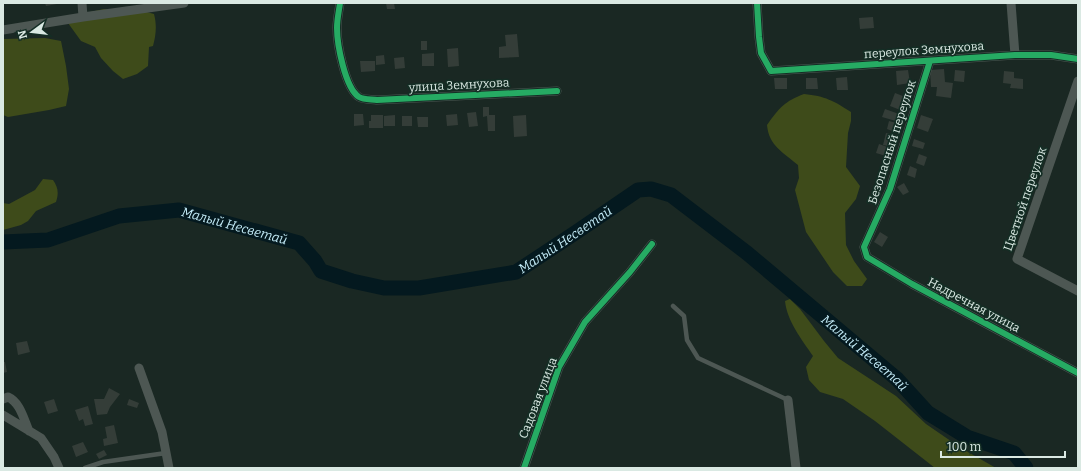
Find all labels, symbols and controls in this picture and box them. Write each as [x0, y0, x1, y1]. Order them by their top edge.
north arrow [12, 12, 52, 52]
text: N [15, 28, 30, 40]
street label: переулок Земнухова [864, 39, 985, 61]
street label: улица Земнухова [407, 75, 510, 95]
street label: Безопасный переулок [865, 78, 919, 206]
street label: Цветной переулок [1001, 145, 1049, 253]
water label: Малый Несветай [515, 203, 615, 276]
water label: Малый Несветай [180, 204, 289, 247]
street label: Надречная улица [925, 275, 1023, 335]
water label: Малый Несветай [819, 311, 911, 394]
street label: Садовая улица [516, 355, 560, 441]
scale bar [941, 433, 1065, 459]
text: 100 m [947, 440, 982, 454]

